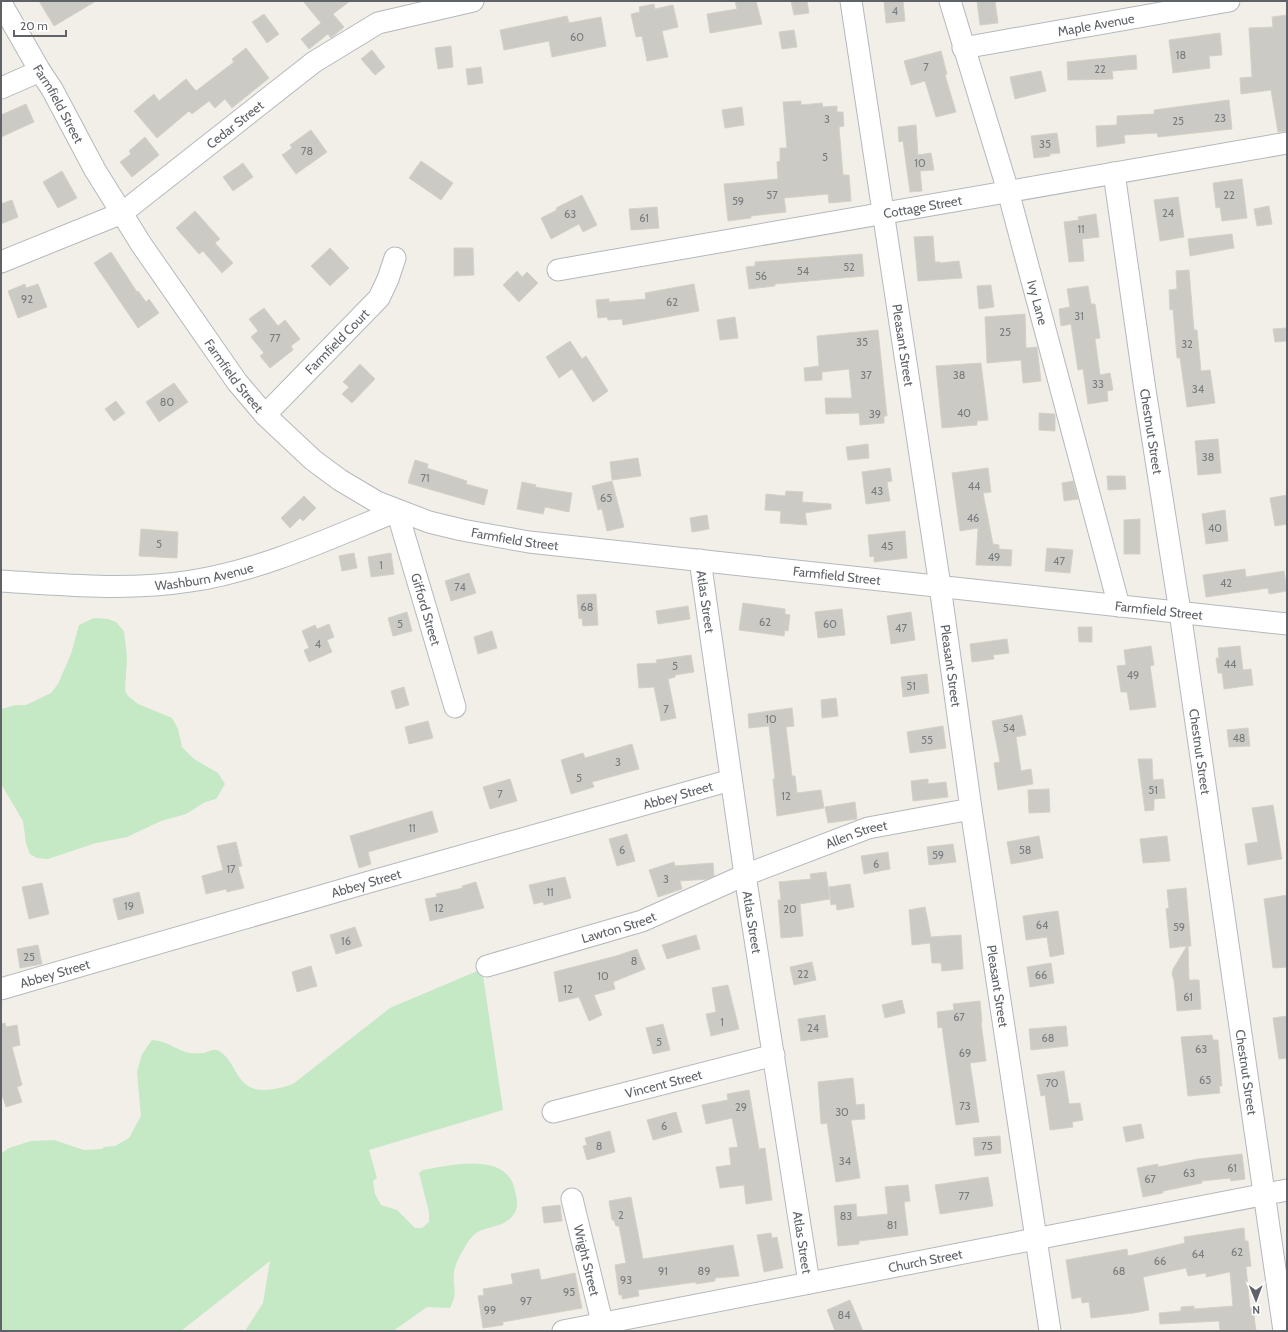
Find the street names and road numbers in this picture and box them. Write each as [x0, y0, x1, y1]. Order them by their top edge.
street label: Maple Avenue [1056, 10, 1136, 39]
street label: Farmfield Street [30, 61, 88, 146]
street label: Cedar Street [203, 96, 267, 152]
street label: Cottage Street [882, 192, 964, 221]
street label: Ivy Lane [1024, 278, 1052, 327]
street label: Pleasant Street [889, 303, 918, 388]
street label: Farmfield Court [302, 305, 373, 377]
street label: Farmfield Street [201, 336, 267, 416]
street label: Chestnut Street [1137, 387, 1166, 476]
street label: Farmfield Street [470, 524, 560, 553]
street label: Washburn Avenue [154, 559, 256, 593]
street label: Farmfield Street [792, 563, 882, 588]
street label: Atlas Street [694, 569, 718, 635]
street label: Gifford Street [408, 571, 445, 648]
street label: Farmfield Street [1114, 597, 1204, 623]
street label: Pleasant Street [937, 623, 965, 708]
street label: Chestnut Street [1186, 708, 1214, 796]
street label: Abbey Street [641, 777, 715, 812]
street label: Allen Street [823, 817, 889, 852]
street label: Abbey Street [329, 865, 403, 901]
street label: Atlas Street [740, 890, 765, 955]
street label: Lawton Street [579, 908, 659, 946]
street label: Pleasant Street [984, 944, 1012, 1029]
street label: Abbey Street [18, 955, 92, 991]
street label: Chestnut Street [1232, 1028, 1261, 1117]
street label: Vincent Street [623, 1066, 704, 1101]
street label: Atlas Street [790, 1210, 816, 1275]
street label: Wright Street [571, 1223, 603, 1298]
street label: Church Street [887, 1245, 964, 1275]

